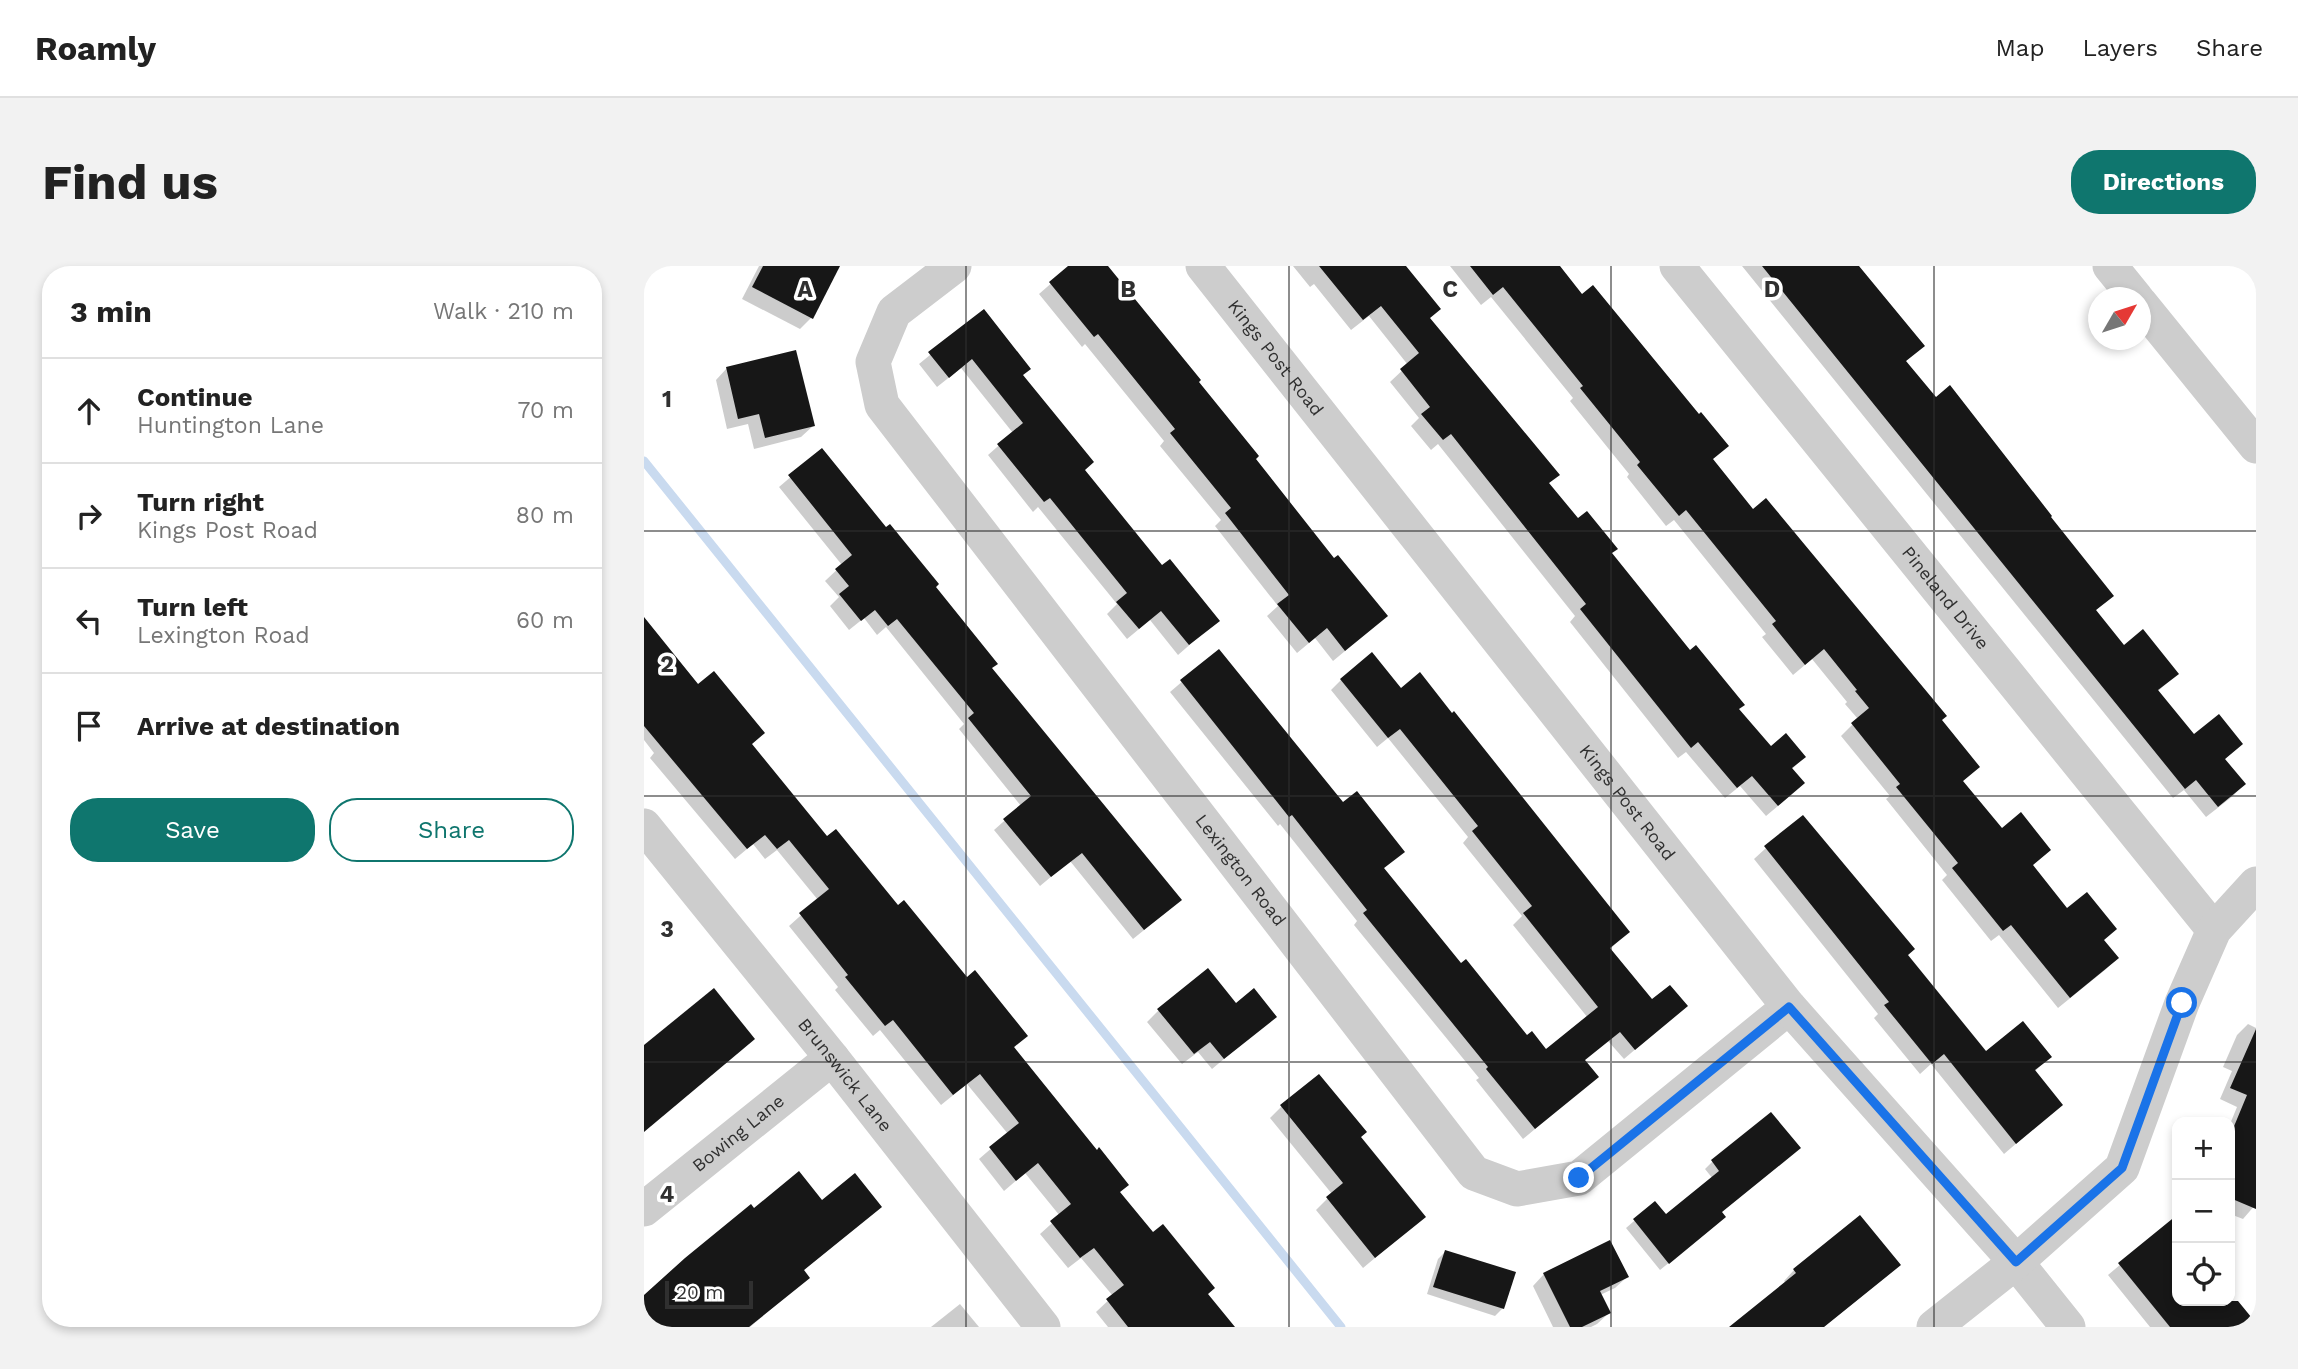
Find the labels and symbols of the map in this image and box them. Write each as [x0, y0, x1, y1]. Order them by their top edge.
text: A [797, 276, 813, 303]
text: B [1120, 276, 1136, 303]
text: C [1442, 276, 1458, 303]
text: D [1764, 276, 1780, 303]
north arrow [2088, 287, 2151, 350]
street label: Kings Post Road [1224, 295, 1328, 420]
text: 1 [662, 386, 672, 413]
street label: Pineland Drive [1898, 542, 1994, 653]
text: 2 [660, 651, 674, 678]
street label: Kings Post Road [1575, 740, 1680, 864]
street label: Lexington Road [1191, 810, 1291, 930]
text: 3 [660, 916, 674, 943]
route start [2166, 987, 2197, 1018]
street label: Brunswick Lane [794, 1014, 897, 1136]
street label: Bowing Lane [688, 1090, 788, 1176]
route end [1563, 1162, 1594, 1193]
text: 4 [660, 1181, 675, 1208]
scale bar [665, 1278, 752, 1310]

